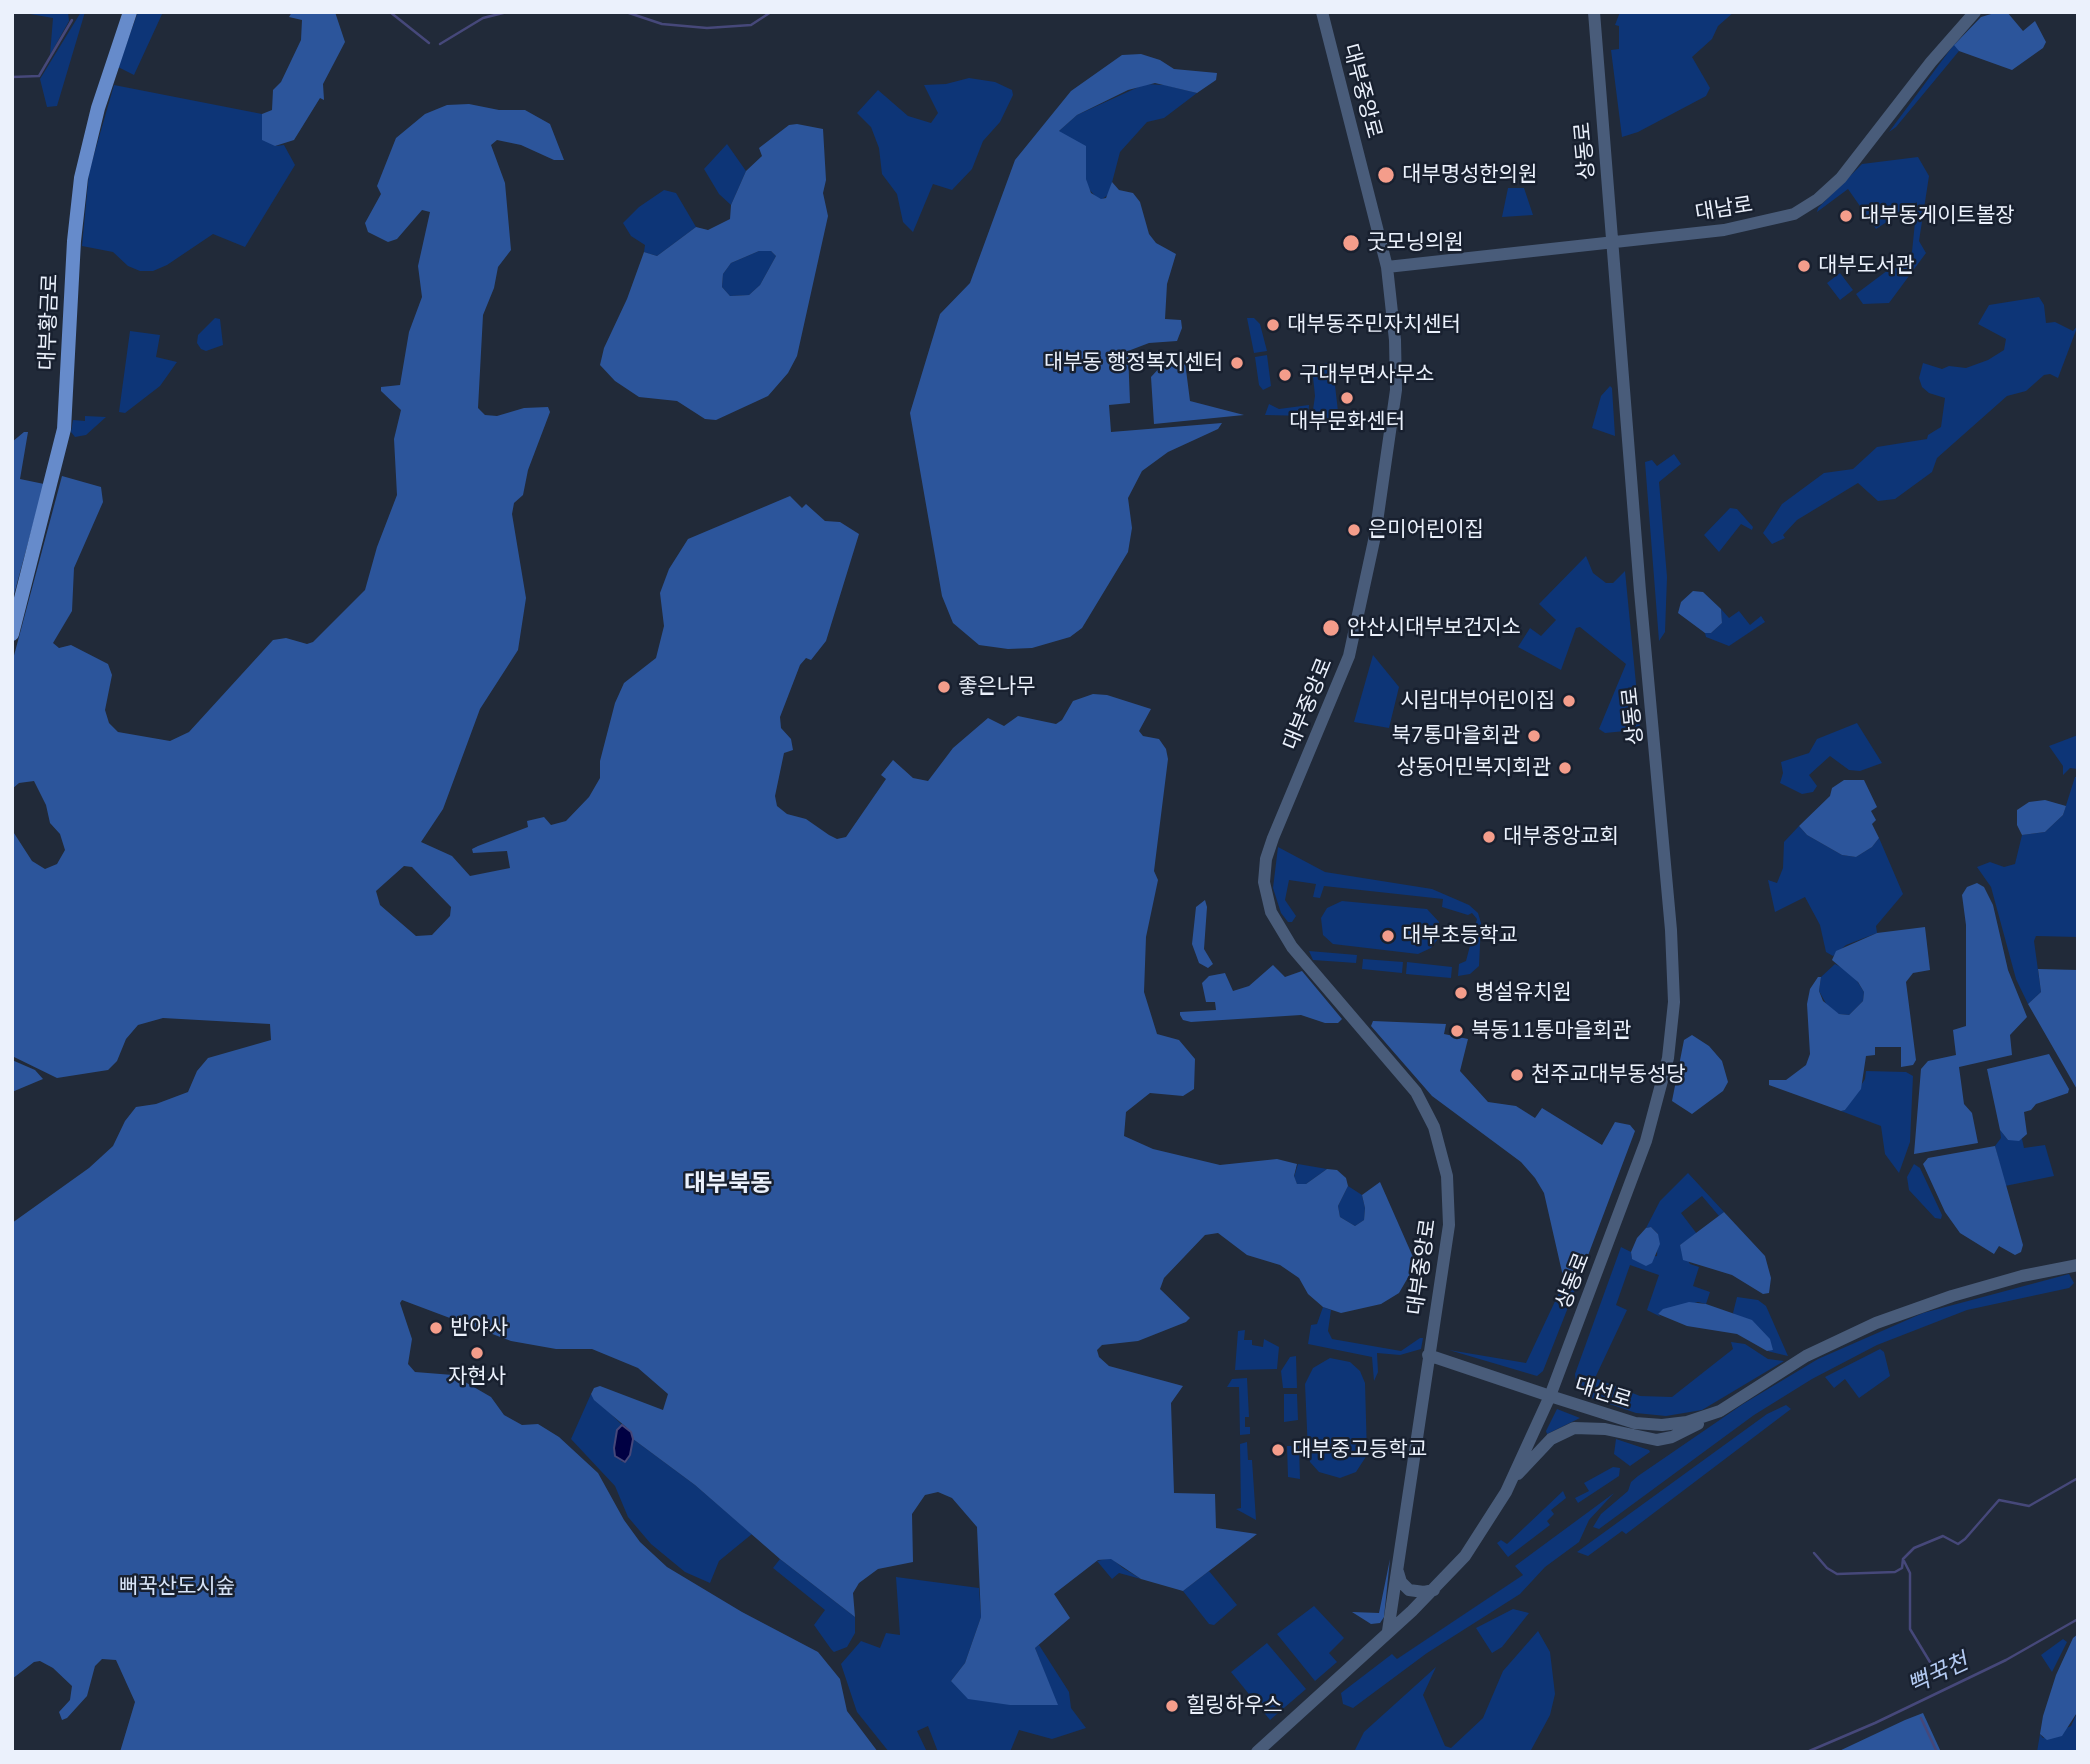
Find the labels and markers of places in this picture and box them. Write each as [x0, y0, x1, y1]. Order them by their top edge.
place label: 대부명성한의원 [1402, 162, 1537, 188]
marker: 대부명성한의원 [1376, 165, 1396, 185]
place label: 대부동게이트볼장 [1860, 203, 2015, 229]
marker: 대부동게이트볼장 [1838, 208, 1854, 224]
place label: 굿모닝의원 [1367, 230, 1464, 256]
marker: 굿모닝의원 [1341, 233, 1361, 253]
place label: 대부도서관 [1818, 253, 1915, 279]
marker: 대부도서관 [1796, 258, 1812, 274]
place label: 대부동주민자치센터 [1287, 312, 1461, 338]
marker: 대부동주민자치센터 [1265, 317, 1281, 333]
place label: 대부동 행정복지센터 [1044, 350, 1223, 376]
marker: 대부동 행정복지센터 [1229, 355, 1245, 371]
place label: 구대부면사무소 [1299, 362, 1434, 388]
marker: 구대부면사무소 [1277, 367, 1293, 383]
marker: 대부문화센터 [1339, 390, 1355, 406]
place label: 대부문화센터 [1289, 409, 1405, 435]
place label: 은미어린이집 [1368, 517, 1484, 543]
marker: 은미어린이집 [1346, 522, 1362, 538]
place label: 안산시대부보건지소 [1347, 615, 1521, 641]
marker: 안산시대부보건지소 [1321, 618, 1341, 638]
place label: 좋은나무 [958, 674, 1035, 700]
marker: 좋은나무 [936, 679, 952, 695]
place label: 시립대부어린이집 [1400, 688, 1555, 714]
marker: 시립대부어린이집 [1561, 693, 1577, 709]
place label: 북7통마을회관 [1391, 723, 1520, 749]
marker: 북7통마을회관 [1526, 728, 1542, 744]
place label: 상동어민복지회관 [1396, 755, 1551, 781]
marker: 상동어민복지회관 [1557, 760, 1573, 776]
place label: 대부중앙교회 [1503, 824, 1619, 850]
marker: 대부중앙교회 [1481, 829, 1497, 845]
place label: 대부초등학교 [1402, 923, 1518, 949]
marker: 대부초등학교 [1380, 928, 1396, 944]
place label: 병설유치원 [1475, 980, 1572, 1006]
marker: 병설유치원 [1453, 985, 1469, 1001]
place label: 북동11통마을회관 [1471, 1018, 1631, 1044]
marker: 북동11통마을회관 [1449, 1023, 1465, 1039]
place label: 천주교대부동성당 [1531, 1062, 1686, 1088]
marker: 천주교대부동성당 [1509, 1067, 1525, 1083]
place label: 반야사 [450, 1315, 508, 1341]
marker: 반야사 [428, 1320, 444, 1336]
marker: 자현사 [469, 1345, 485, 1361]
place label: 자현사 [448, 1364, 506, 1390]
place label: 대부중고등학교 [1292, 1437, 1427, 1463]
marker: 대부중고등학교 [1270, 1442, 1286, 1458]
place label: 힐링하우스 [1186, 1693, 1283, 1719]
marker: 힐링하우스 [1164, 1698, 1180, 1714]

